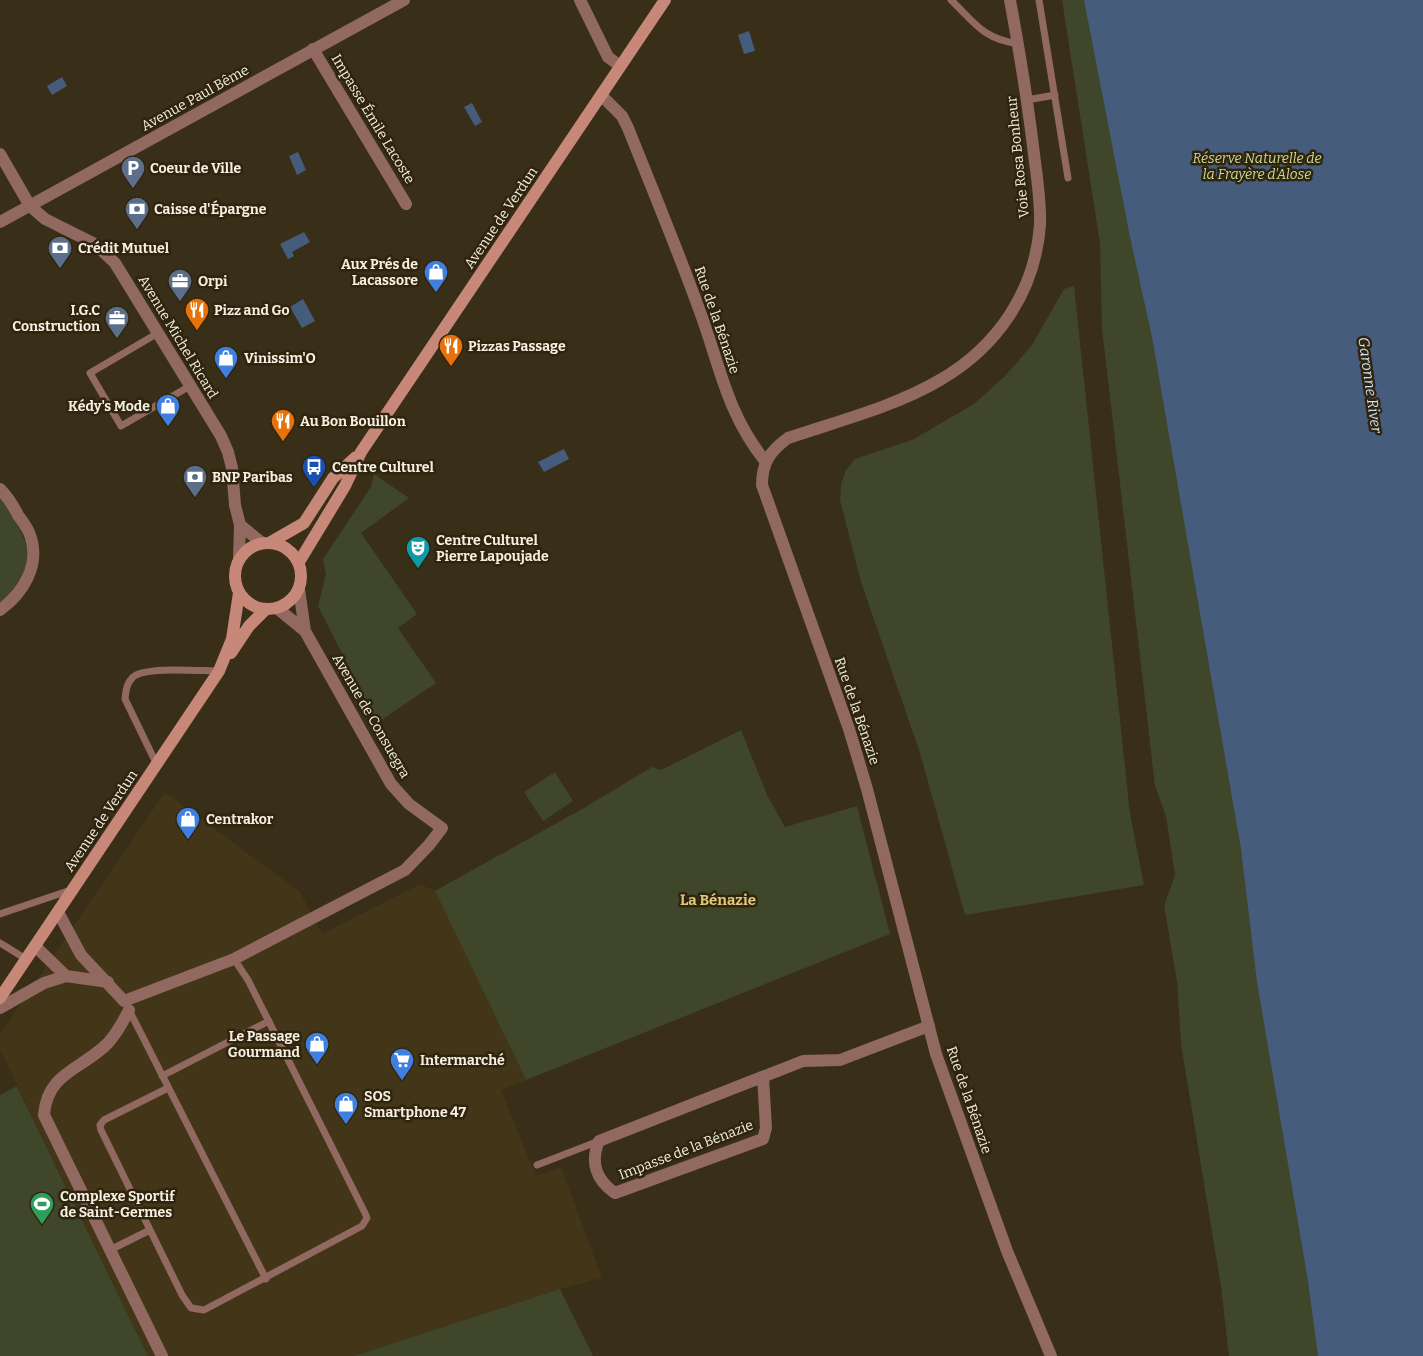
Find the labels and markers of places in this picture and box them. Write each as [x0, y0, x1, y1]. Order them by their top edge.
parking icon: Coeur de Ville [120, 155, 146, 189]
place label: Coeur de Ville [150, 160, 241, 177]
bank icon: Caisse d'Épargne [124, 196, 150, 230]
place label: Caisse d'Épargne [154, 200, 267, 218]
bank icon: Crédit Mutuel [47, 235, 73, 269]
place label: Crédit Mutuel [78, 240, 170, 257]
place label: Aux Prés de Lacassore [341, 256, 418, 289]
shop icon: Aux Prés de Lacassore [423, 259, 449, 293]
office icon: Orpi [167, 268, 193, 302]
place label: Orpi [198, 273, 228, 290]
restaurant icon: Pizz and Go [184, 297, 210, 331]
place label: I.G.C Construction [12, 302, 100, 335]
place label: Pizz and Go [214, 302, 290, 319]
office icon: I.G.C Construction [104, 305, 130, 339]
restaurant icon: Pizzas Passage [438, 333, 464, 367]
place label: Pizzas Passage [468, 338, 566, 355]
shop icon: Vinissim'O [213, 345, 239, 379]
place label: Vinissim'O [244, 350, 316, 367]
shop icon: Kédy's Mode [155, 393, 181, 427]
place label: Kédy's Mode [68, 398, 150, 415]
restaurant icon: Au Bon Bouillon [270, 408, 296, 442]
place label: Au Bon Bouillon [300, 413, 406, 430]
bus stop icon: Centre Culturel [301, 454, 327, 488]
place label: Centre Culturel [332, 459, 434, 476]
bank icon: BNP Paribas [182, 464, 208, 498]
place label: BNP Paribas [212, 469, 293, 486]
place label: Centre Culturel Pierre Lapoujade [436, 532, 549, 565]
theatre icon: Centre Culturel Pierre Lapoujade [405, 535, 431, 569]
shop icon: Centrakor [175, 806, 201, 840]
place label: Centrakor [206, 811, 274, 828]
place label: Le Passage Gourmand [228, 1028, 301, 1061]
shop icon: Le Passage Gourmand [304, 1031, 330, 1065]
supermarket icon: Intermarché [389, 1047, 415, 1081]
place label: Intermarché [420, 1052, 505, 1069]
place label: SOS Smartphone 47 [364, 1088, 466, 1121]
shop icon: SOS Smartphone 47 [333, 1091, 359, 1125]
place label: Complexe Sportif de Saint-Germes [60, 1188, 175, 1221]
sports icon: Complexe Sportif de Saint-Germes [29, 1191, 55, 1225]

